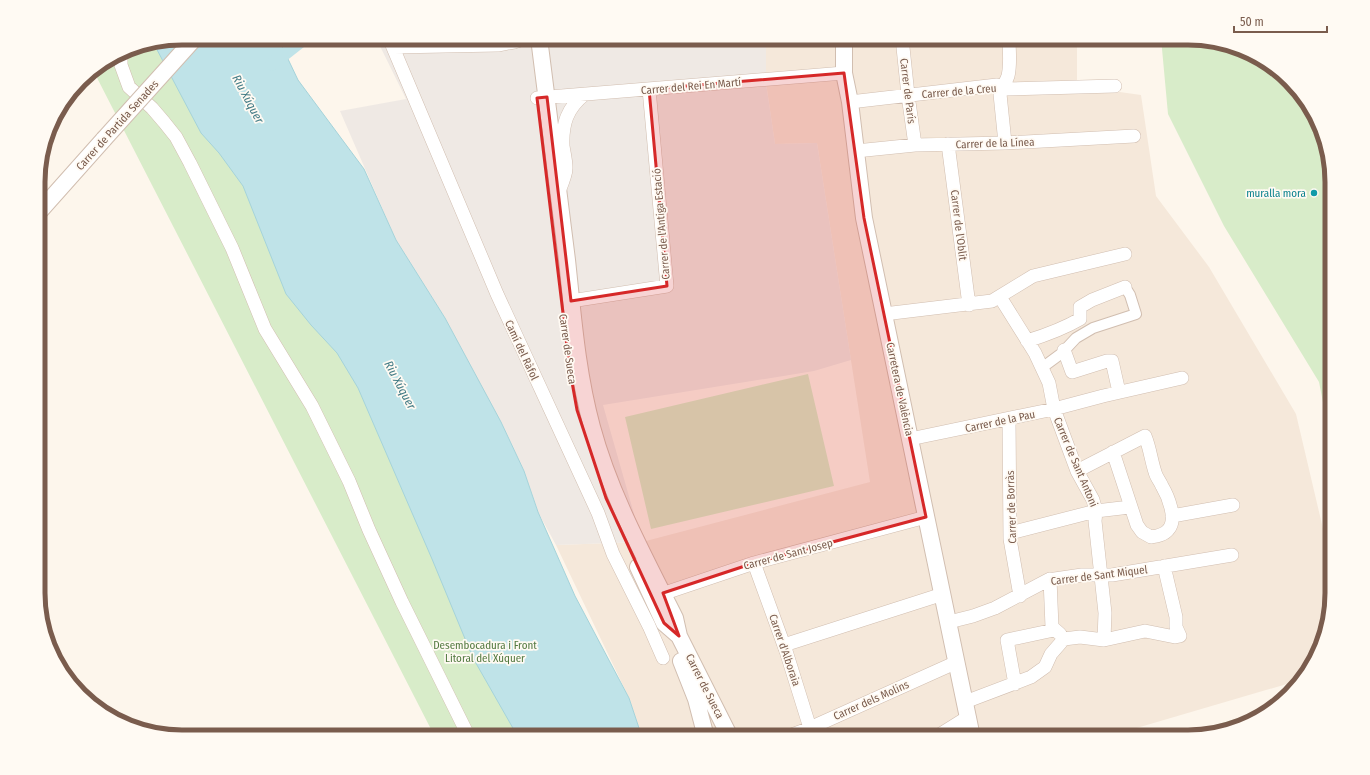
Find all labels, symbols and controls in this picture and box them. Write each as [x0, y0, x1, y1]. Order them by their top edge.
scale bar [1234, 8, 1327, 34]
text: 50 m [1240, 15, 1264, 29]
street label: Carrer de París [897, 58, 918, 125]
water label: Riu Xúquer [229, 72, 267, 126]
street label: Carrer del Rei En Martí [640, 76, 742, 97]
street label: Carrer de Partida Senades [73, 77, 161, 173]
street label: Carrer de la Creu [921, 82, 997, 101]
street label: Carrer de la Línea [955, 136, 1035, 151]
street label: Carrer de l'Antiga Estació [650, 168, 673, 280]
place label: muralla mora [1246, 187, 1306, 200]
marker: muralla mora [1309, 188, 1319, 198]
street label: Carrer de l'Oblit [948, 189, 969, 261]
street label: Carrer de Sueca [556, 313, 579, 385]
street label: Camí del Ràfol [502, 318, 541, 382]
street label: Carretera de València [883, 341, 916, 437]
water label: Riu Xúquer [381, 358, 419, 412]
street label: Carrer de la Pau [964, 408, 1036, 435]
street label: Carrer de Sant Antoni [1051, 415, 1100, 509]
street label: Carrer de Borràs [1004, 470, 1019, 544]
street label: Carrer de Sant Josep [742, 536, 834, 573]
street label: Carrer de Sant Miquel [1050, 563, 1148, 588]
street label: Carrer d'Alboraia [766, 612, 803, 688]
park label: Desembocadura i Front Litoral del Xúquer [433, 639, 537, 665]
street label: Carrer de Sueca [683, 652, 726, 721]
street label: Carrer dels Molins [831, 678, 911, 723]

